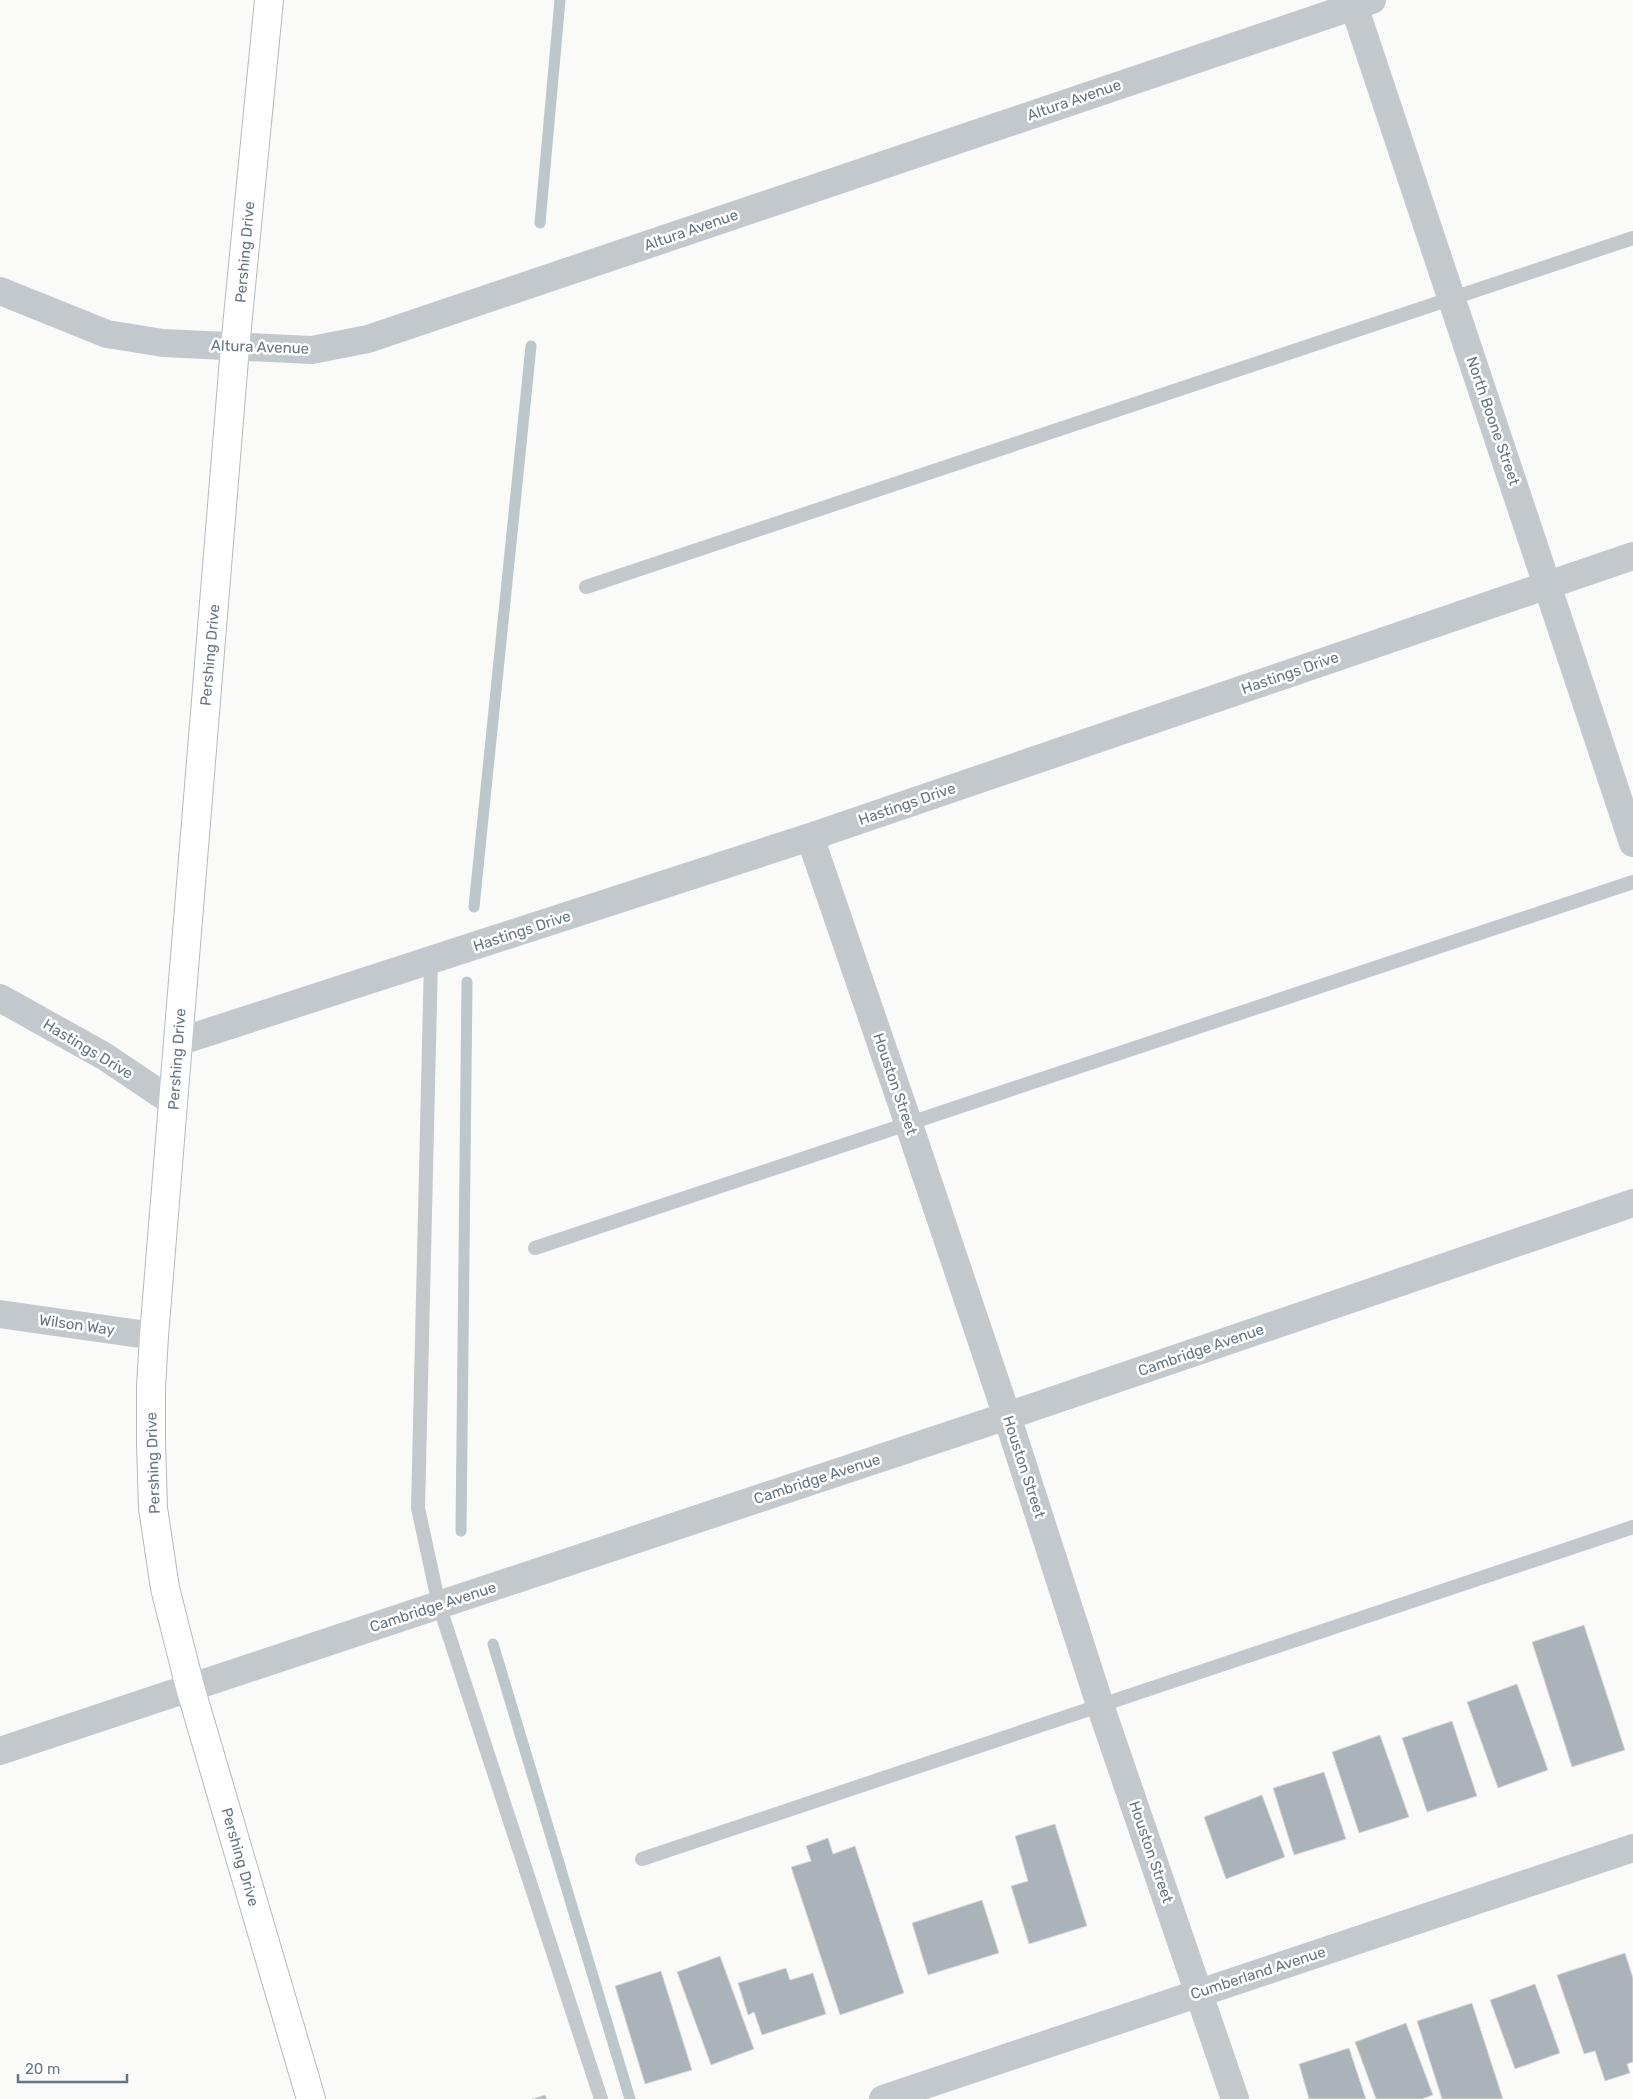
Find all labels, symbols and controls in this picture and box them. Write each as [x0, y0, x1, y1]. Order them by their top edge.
street label: Altura Avenue [1025, 75, 1123, 125]
street label: Pershing Drive [232, 200, 258, 304]
street label: Altura Avenue [642, 205, 740, 255]
street label: Altura Avenue [211, 336, 309, 358]
street label: North Boone Street [1462, 354, 1524, 488]
street label: Pershing Drive [197, 603, 223, 707]
street label: Hastings Drive [1239, 648, 1341, 698]
street label: Hastings Drive [856, 779, 958, 829]
street label: Hastings Drive [471, 907, 573, 955]
street label: Pershing Drive [164, 1008, 190, 1110]
street label: Hastings Drive [40, 1015, 136, 1083]
street label: Houston Street [869, 1031, 921, 1137]
street label: Wilson Way [38, 1311, 116, 1339]
street label: Cambridge Avenue [1136, 1320, 1266, 1380]
street label: Pershing Drive [142, 1412, 164, 1514]
street label: Houston Street [999, 1414, 1049, 1521]
street label: Cambridge Avenue [751, 1450, 883, 1508]
street label: Cambridge Avenue [367, 1578, 499, 1636]
street label: Houston Street [1125, 1799, 1177, 1905]
street label: Pershing Drive [217, 1806, 263, 1908]
street label: Cumberland Avenue [1188, 1943, 1328, 2003]
scale bar [18, 2052, 126, 2084]
text: 20 m [25, 2060, 60, 2078]

